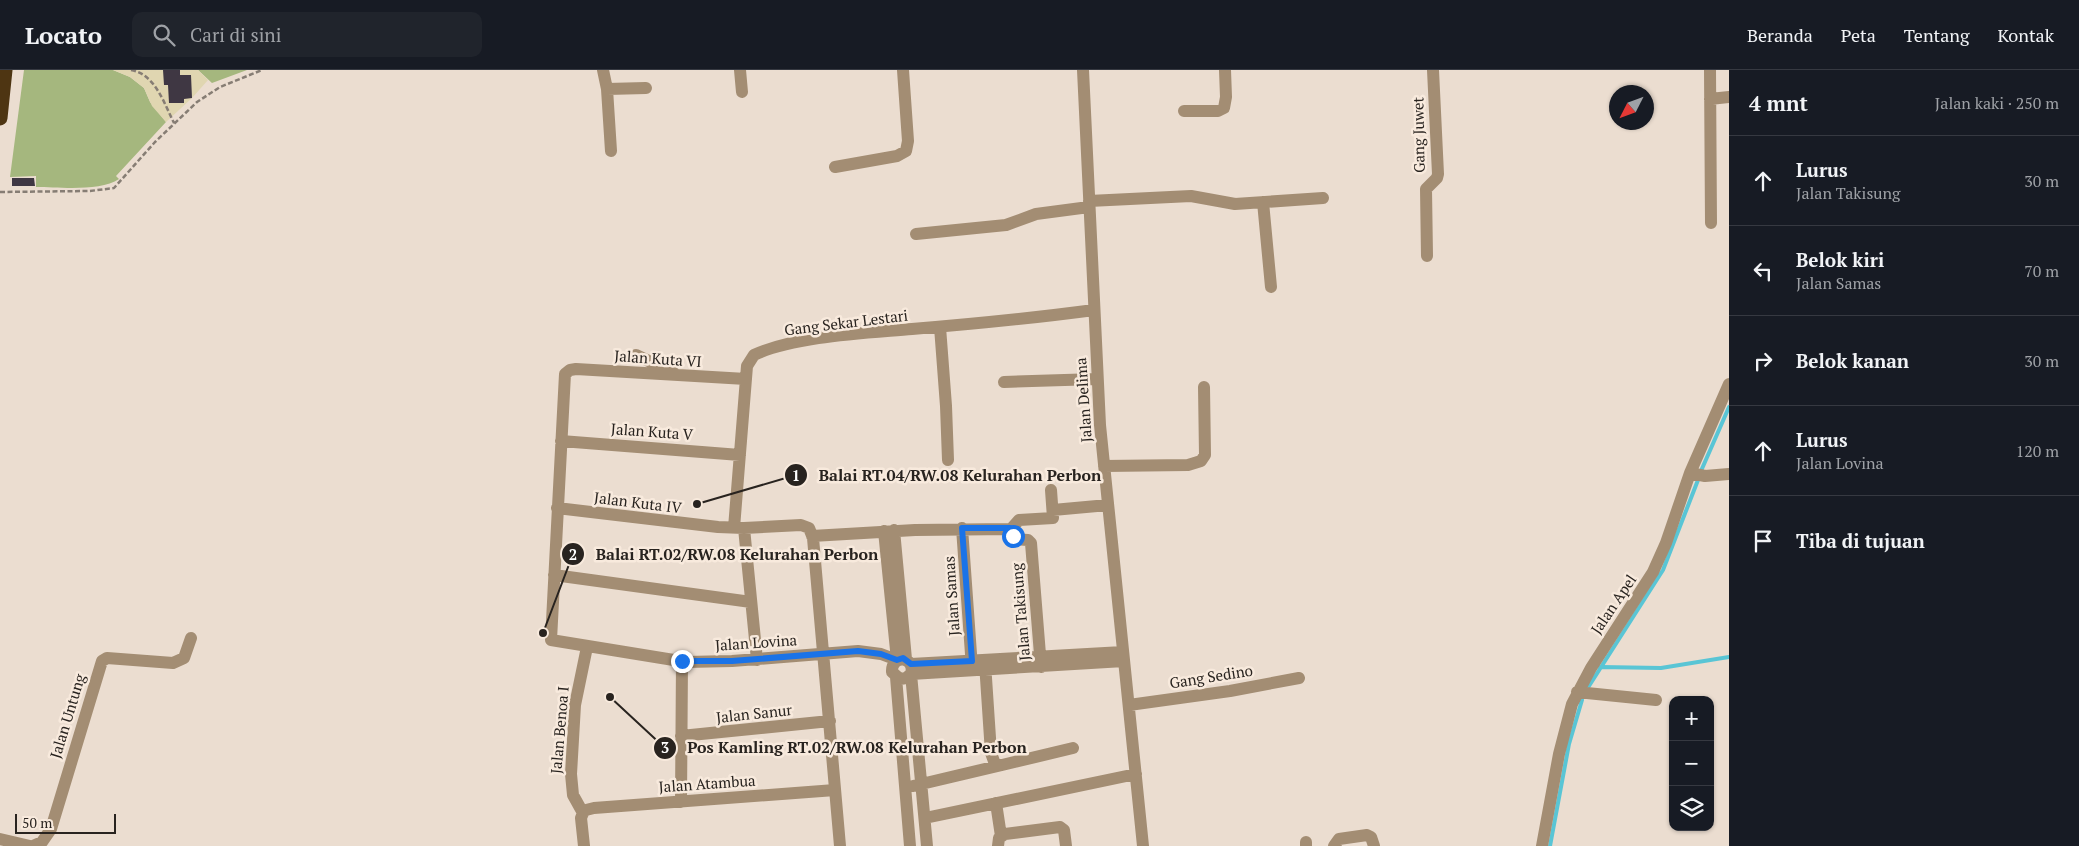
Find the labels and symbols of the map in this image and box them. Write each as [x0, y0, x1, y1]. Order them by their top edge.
north arrow [1609, 85, 1654, 130]
street label: Gang Juwet [1407, 96, 1429, 173]
street label: Gang Sekar Lestari [783, 304, 909, 340]
street label: Jalan Kuta VI [614, 345, 702, 371]
street label: Jalan Delima [1070, 356, 1096, 443]
street label: Jalan Kuta V [610, 418, 694, 444]
callout: Balai RT.04/RW.08 Kelurahan Perbon [783, 460, 1111, 491]
text: Balai RT.04/RW.08 Kelurahan Perbon [819, 464, 1102, 486]
text: 1 [792, 465, 800, 485]
street label: Jalan Kuta IV [593, 487, 684, 517]
route start [1002, 525, 1025, 548]
callout: Balai RT.02/RW.08 Kelurahan Perbon [561, 539, 889, 570]
text: Balai RT.02/RW.08 Kelurahan Perbon [596, 543, 879, 565]
text: 2 [569, 544, 577, 564]
street label: Jalan Samas [938, 555, 964, 637]
street label: Jalan Takisung [1006, 561, 1034, 662]
street label: Jalan Apel [1586, 570, 1640, 638]
street label: Jalan Lovina [714, 629, 798, 655]
route end [671, 650, 694, 673]
street label: Gang Sedino [1168, 660, 1254, 692]
street label: Jalan Untung [45, 670, 90, 761]
street label: Jalan Benoa I [545, 685, 573, 775]
street label: Jalan Sanur [715, 699, 793, 727]
callout: Pos Kamling RT.02/RW.08 Kelurahan Perbon [652, 732, 1037, 763]
text: Pos Kamling RT.02/RW.08 Kelurahan Perbon [687, 736, 1027, 758]
text: 3 [661, 737, 669, 757]
street label: Jalan Atambua [658, 770, 757, 796]
scale bar [15, 811, 116, 834]

